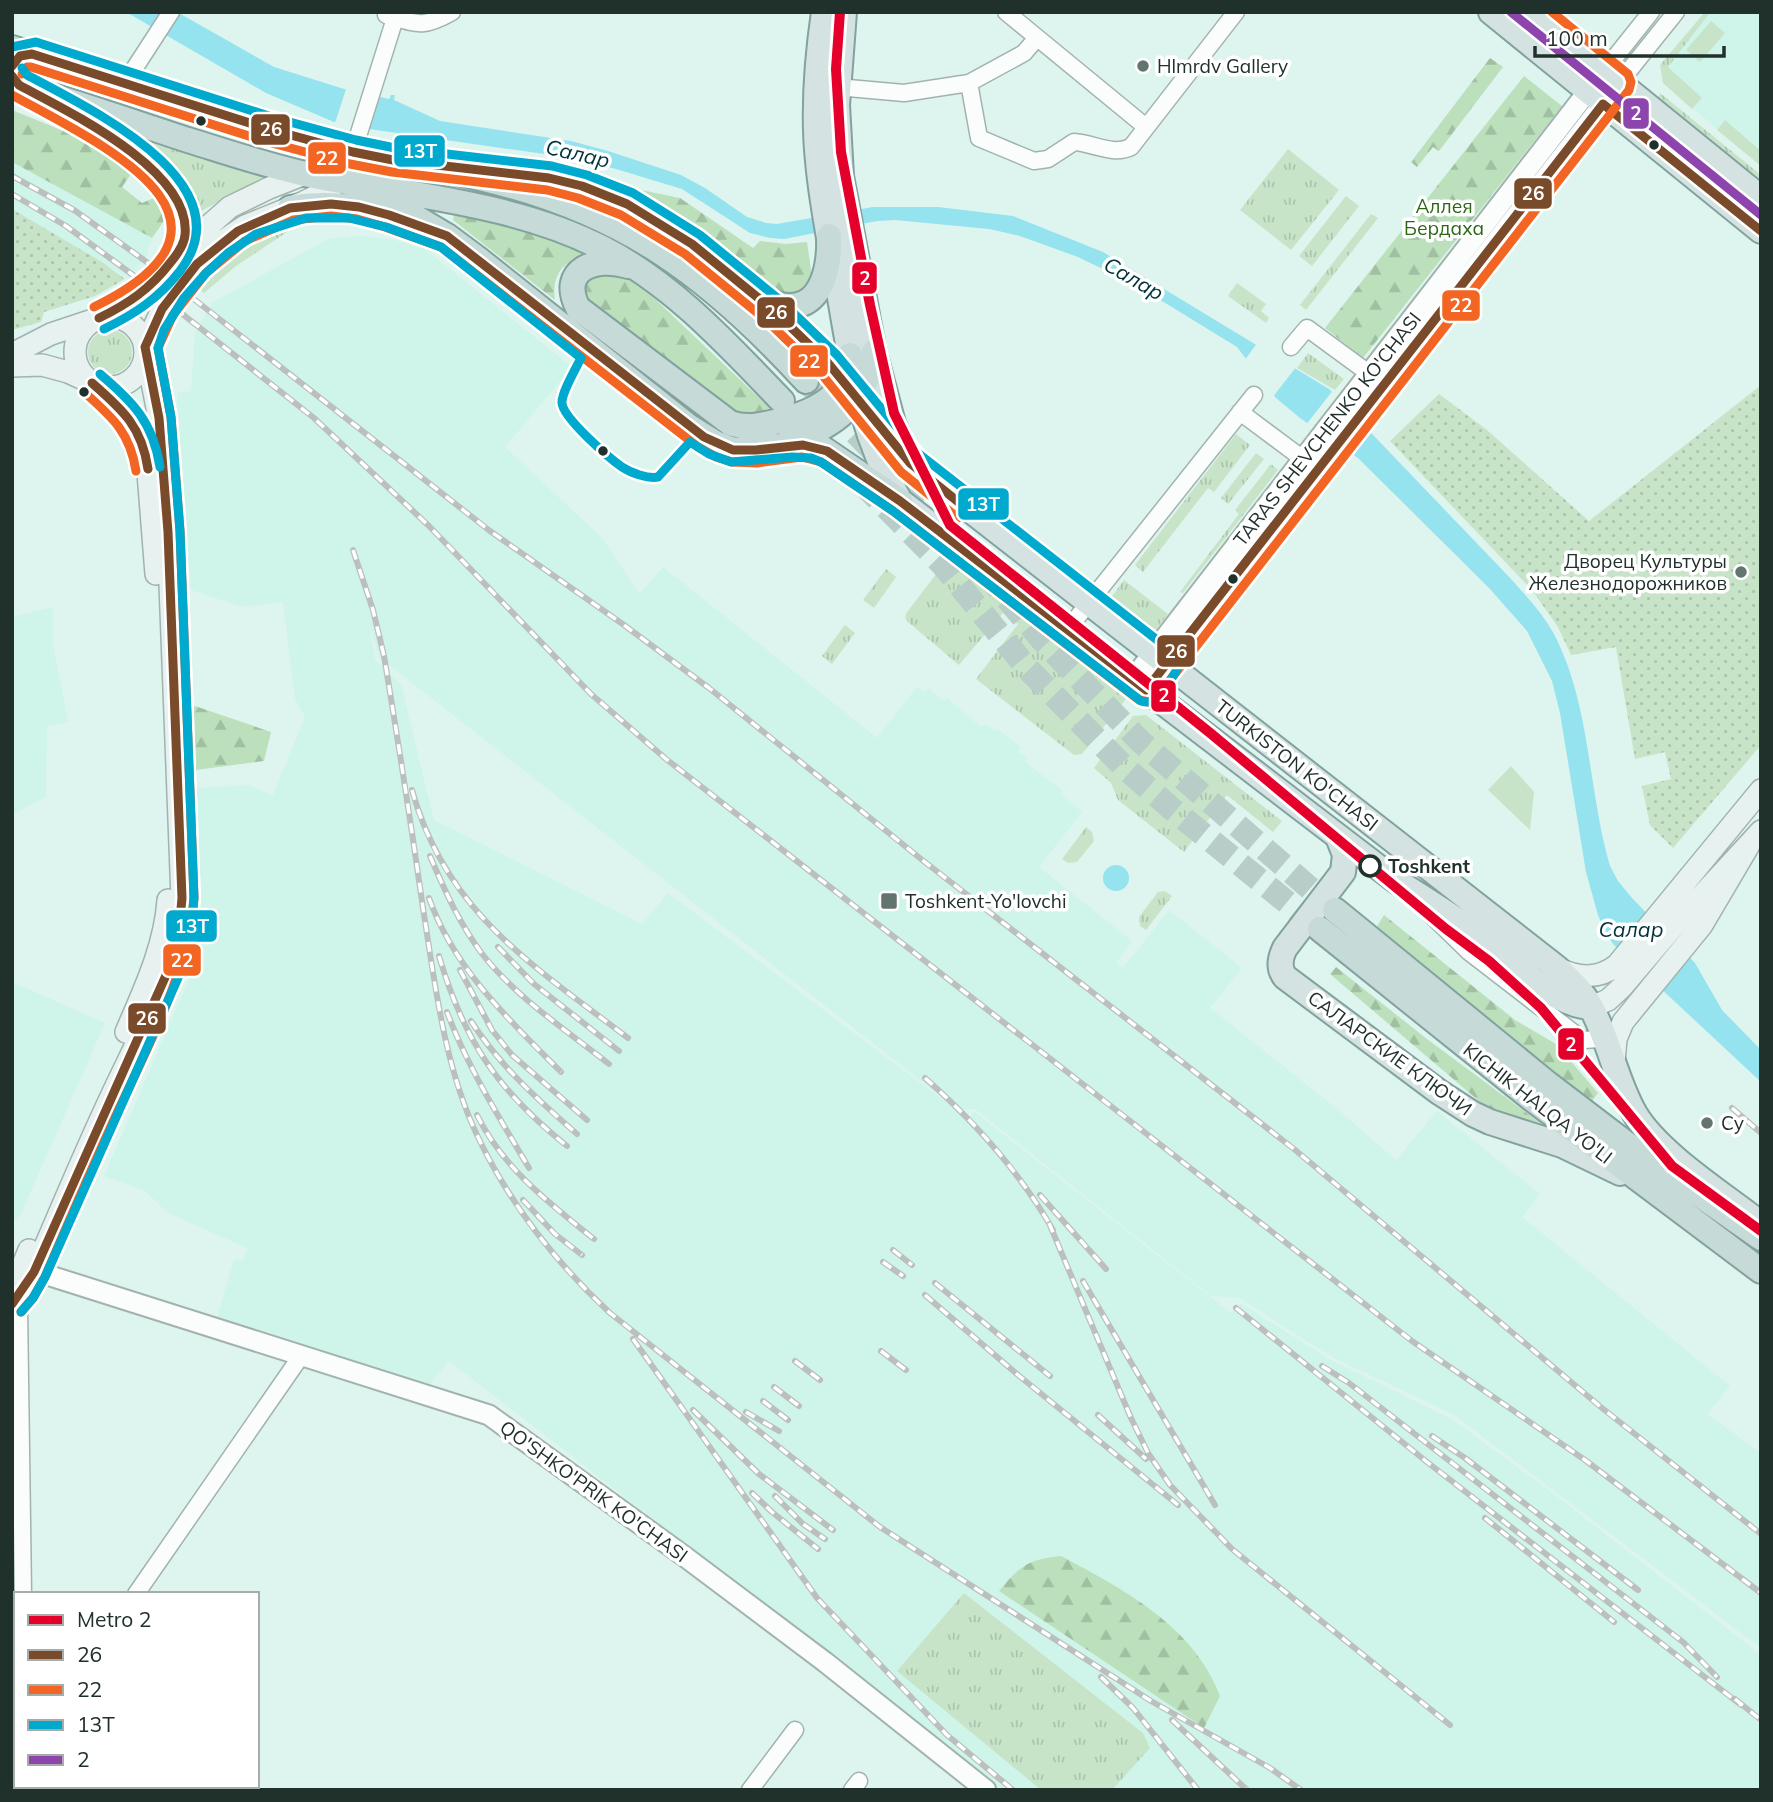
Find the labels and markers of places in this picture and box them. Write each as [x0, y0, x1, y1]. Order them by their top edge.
place label: Hlmrdv Gallery [1157, 54, 1288, 78]
marker: Hlmrdv Gallery [1135, 58, 1151, 74]
unlabelled marker [194, 114, 208, 128]
unlabelled marker [1647, 138, 1661, 152]
unlabelled marker [77, 385, 91, 399]
unlabelled marker [596, 444, 610, 458]
place label: Дворец Культуры Железнодорожников [1529, 549, 1727, 595]
marker: Дворец Культуры Железнодорожников [1733, 564, 1749, 580]
unlabelled marker [1226, 572, 1240, 586]
place label: Toshkent [1388, 854, 1470, 878]
marker: Toshkent [1359, 855, 1381, 877]
place label: Toshkent-Yo'lovchi [905, 889, 1066, 913]
marker: Toshkent-Yo'lovchi [879, 891, 899, 911]
place label: Су [1721, 1111, 1744, 1135]
marker: Су [1699, 1115, 1715, 1131]

